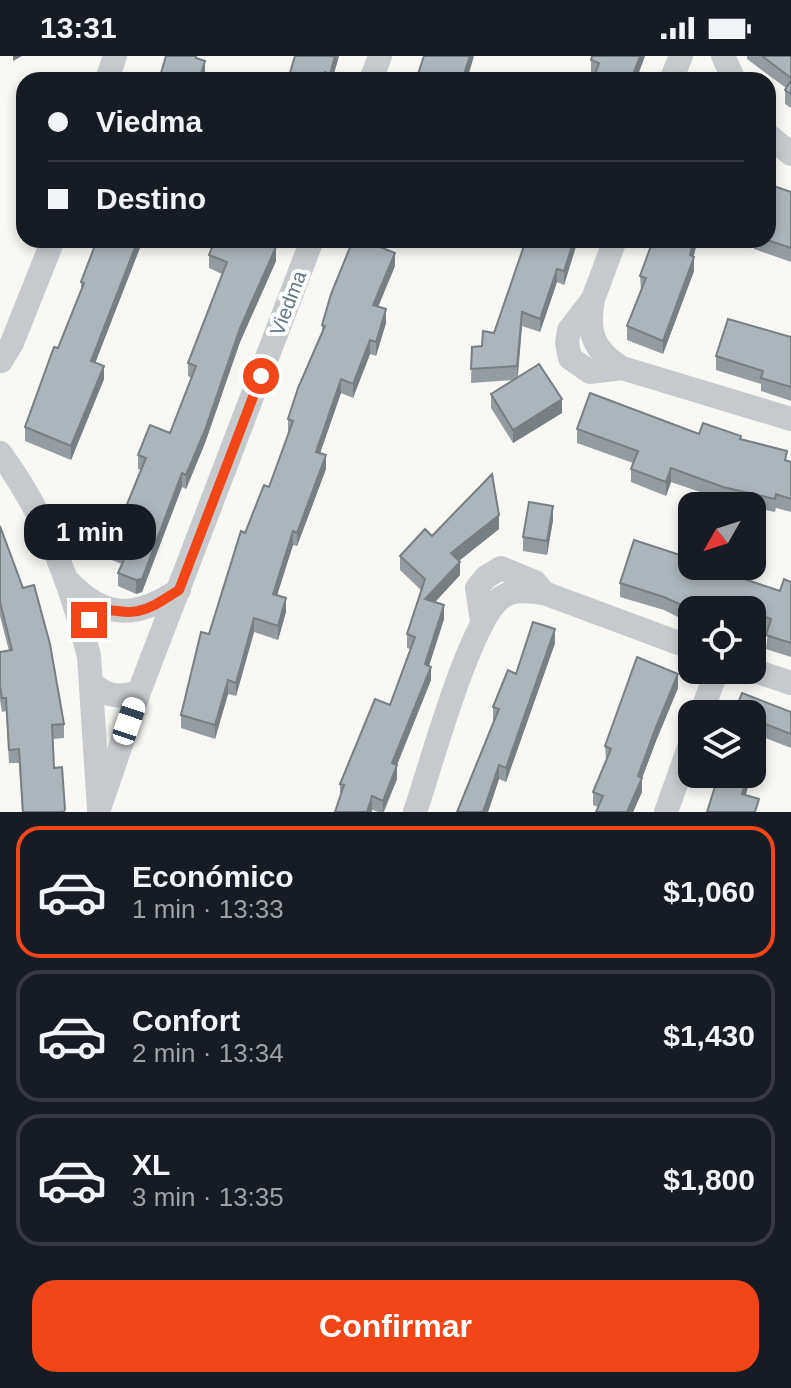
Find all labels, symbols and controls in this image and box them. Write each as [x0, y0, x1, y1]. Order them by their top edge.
text: 13:31 [40, 11, 117, 44]
text: Viedma [96, 105, 202, 138]
text: Destino [96, 182, 206, 215]
street label: Viedma [266, 267, 311, 338]
route start [243, 358, 279, 394]
north arrow [678, 492, 766, 580]
map controls [678, 492, 766, 788]
callout: 1 min [23, 504, 155, 560]
text: 1 min [56, 517, 124, 547]
button: locate [678, 596, 766, 684]
route end [71, 602, 107, 638]
car [110, 694, 148, 748]
button: layers [678, 700, 766, 788]
icon: car [36, 856, 108, 928]
text: Económico [132, 860, 294, 893]
text: $1,060 [663, 875, 755, 908]
text: 1 min · 13:33 [132, 894, 284, 924]
icon: car [36, 1000, 108, 1072]
text: Confort [132, 1004, 240, 1037]
text: $1,430 [663, 1019, 755, 1052]
text: 2 min · 13:34 [132, 1038, 284, 1068]
icon: car [36, 1144, 108, 1216]
text: XL [132, 1148, 170, 1181]
text: $1,800 [663, 1163, 755, 1196]
text: 3 min · 13:35 [132, 1182, 284, 1212]
button: Confirmar [32, 1280, 759, 1372]

